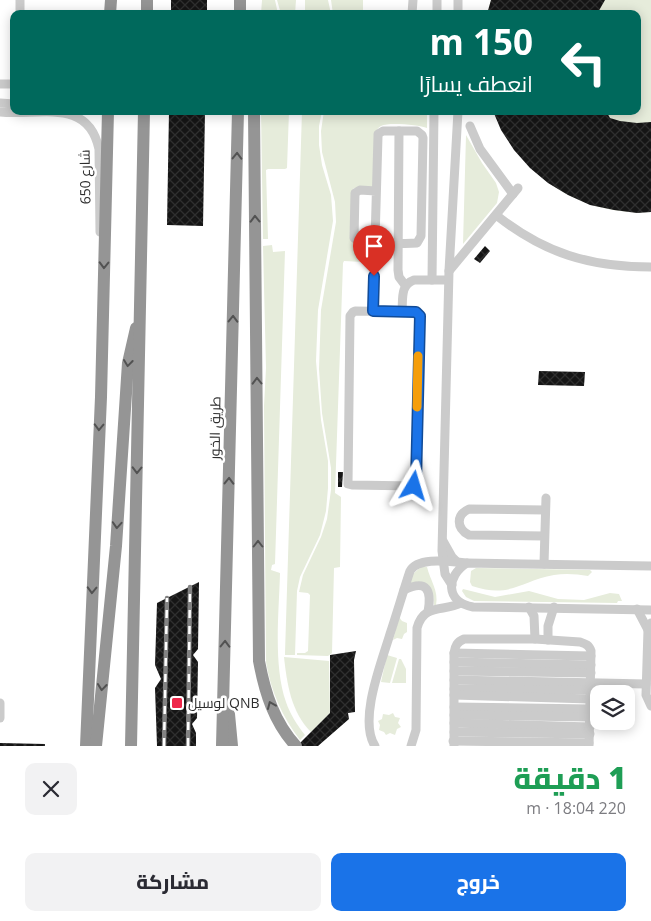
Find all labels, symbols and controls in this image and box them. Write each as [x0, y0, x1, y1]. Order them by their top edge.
text: 150 m [429, 18, 533, 65]
icon: left [551, 30, 616, 95]
text: انعطف يسارًا [419, 68, 533, 98]
street label: شارع 650 [75, 149, 94, 205]
one-way arrow [231, 152, 242, 160]
one-way arrow [250, 215, 260, 222]
pin [353, 225, 395, 276]
icon: arrive [360, 232, 388, 260]
one-way arrow [99, 262, 109, 269]
one-way arrow [228, 314, 238, 322]
one-way arrow [123, 359, 134, 367]
one-way arrow [252, 377, 262, 385]
street label: طريق الخور [204, 396, 225, 461]
one-way arrow [94, 424, 105, 432]
position arrow [387, 459, 439, 511]
one-way arrow [132, 466, 143, 474]
one-way arrow [224, 477, 234, 484]
one-way arrow [112, 521, 123, 529]
one-way arrow [253, 540, 263, 548]
one-way arrow [87, 586, 98, 594]
one-way arrow [220, 639, 230, 647]
one-way arrow [97, 683, 108, 691]
map controls [590, 685, 635, 730]
button: layers [590, 685, 635, 730]
place label: لوسيل QNB [188, 693, 260, 712]
marker: لوسيل QNB [170, 696, 184, 710]
one-way arrow [266, 701, 277, 710]
text: 1 دقيقة [514, 757, 626, 798]
button: close [25, 763, 77, 815]
text: 220 m · 18:04 [526, 797, 626, 819]
button: مشاركة [25, 853, 321, 911]
button: خروج [331, 853, 626, 911]

